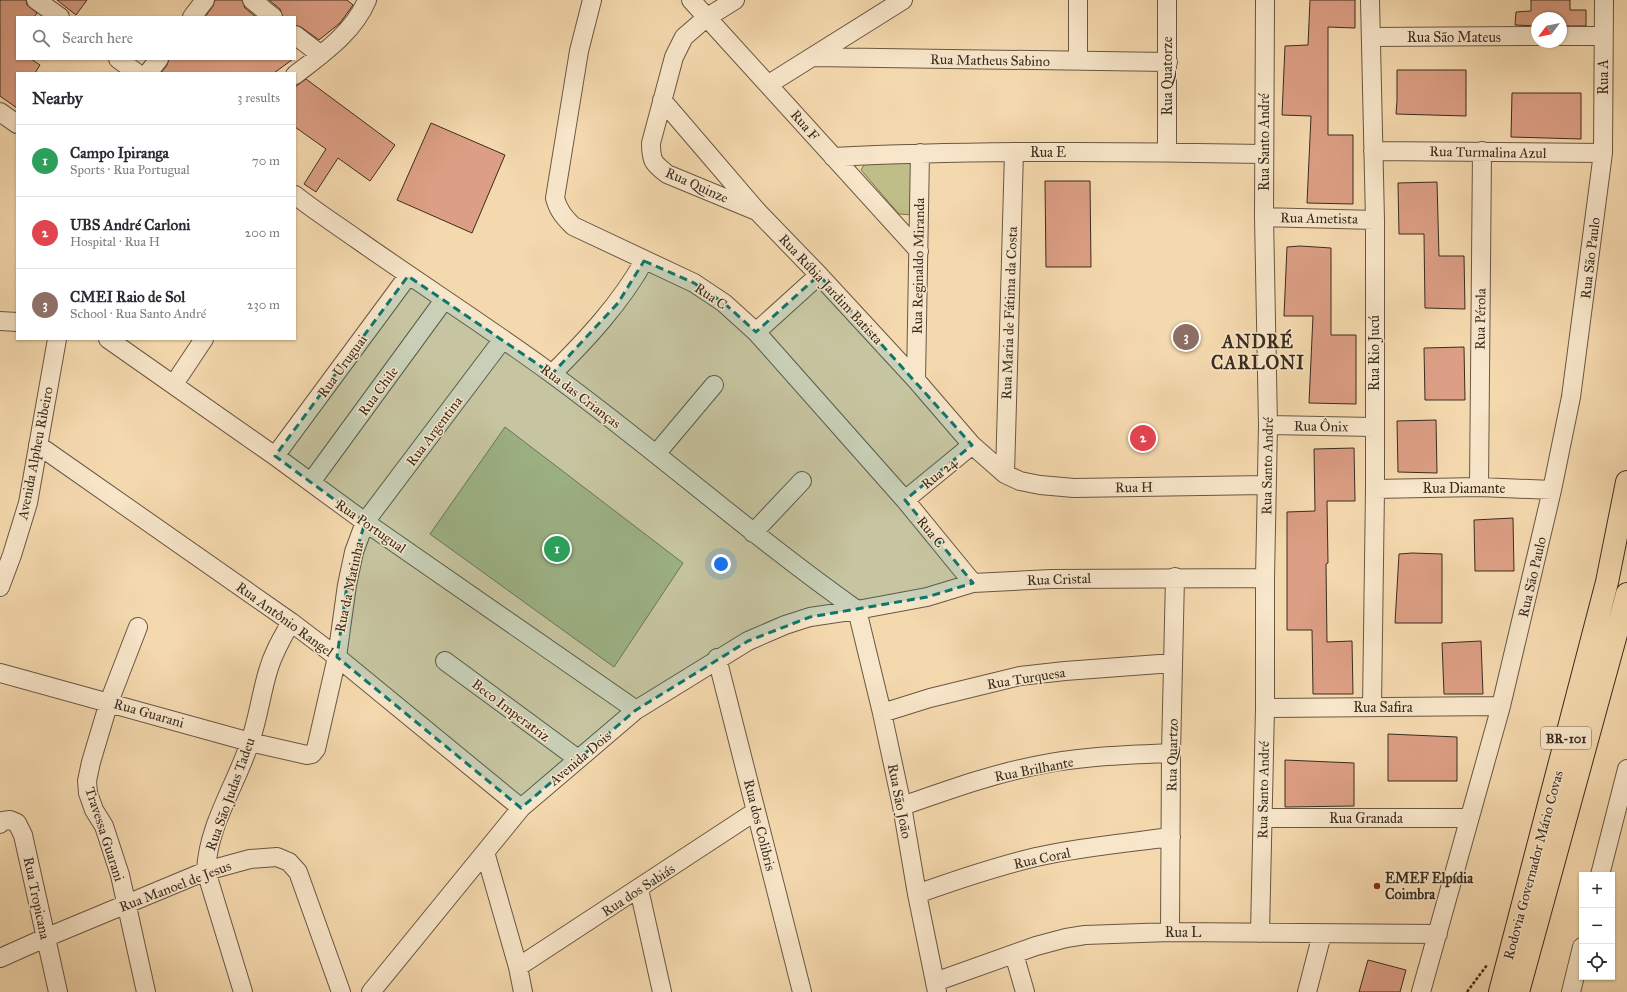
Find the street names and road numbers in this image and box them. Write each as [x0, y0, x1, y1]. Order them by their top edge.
street label: Rua São Mateus [1407, 29, 1501, 46]
street label: Rua Quatorze [1159, 36, 1176, 116]
street label: Rua Matheus Sabino [930, 51, 1050, 70]
street label: Rua A [1595, 59, 1612, 95]
street label: Rua Santo André [1256, 93, 1273, 191]
street label: Rua F [787, 106, 823, 144]
street label: Rua Turmalina Azul [1429, 143, 1547, 162]
street label: Rua E [1030, 144, 1066, 161]
street label: Rua Quinze [663, 164, 731, 207]
street label: Rua Reginaldo Miranda [909, 198, 928, 334]
street label: Rua Ametista [1280, 209, 1358, 228]
street label: Rua São Paulo [1577, 216, 1604, 300]
street label: Rua Maria de Fátima da Costa [998, 226, 1021, 400]
street label: Rua Rúbia Jardim Batista [774, 231, 886, 349]
street label: Rua C [691, 279, 730, 313]
street label: Rua Pérola [1471, 288, 1490, 350]
street label: Rua Rio Jucú [1366, 314, 1384, 391]
street label: Rua Uruguai [314, 331, 371, 401]
street label: Rua das Crianças [537, 361, 624, 432]
street label: Rua Chile [355, 363, 402, 419]
street label: Avenida Alpheu Ribeiro [14, 385, 57, 522]
street label: Rua Argentina [403, 393, 466, 470]
street label: Rua Santo André [1258, 417, 1277, 515]
street label: Rua Ônix [1294, 417, 1349, 435]
street label: Rua 24 [918, 453, 961, 493]
street label: Rua H [1115, 479, 1153, 496]
street label: Rua Diamante [1423, 480, 1506, 497]
street label: Rua Portugual [332, 496, 410, 557]
street label: Rua C [913, 513, 948, 552]
street label: Rua São Paulo [1515, 535, 1550, 619]
street label: Rua da Matinha [332, 540, 367, 634]
street label: Rua Cristal [1026, 570, 1092, 589]
street label: Rua Antônio Rangel [233, 578, 337, 661]
street label: Rua Turquesa [986, 664, 1067, 694]
street label: Beco Imperatriz [468, 675, 554, 746]
street label: Rua Guarani [112, 695, 186, 732]
street label: Rua Safira [1353, 699, 1413, 716]
street label: Rua Quartzo [1163, 718, 1182, 792]
road number: BR-101 [1541, 727, 1591, 749]
street label: Avenida Dois [545, 728, 615, 790]
street label: Rua São Judas Tadeu [202, 735, 260, 853]
street label: Rua Santo André [1254, 741, 1273, 839]
street label: Rua Brilhante [993, 753, 1075, 785]
street label: Rua São João [883, 762, 915, 840]
street label: Rodovia Governador Mário Covas [1500, 769, 1567, 962]
street label: Rua dos Colibris [740, 778, 779, 873]
street label: Travessa Guarani [81, 785, 128, 884]
street label: Rua Granada [1329, 810, 1403, 827]
street label: Rua Coral [1012, 844, 1072, 873]
street label: Rua Tropicana [19, 855, 54, 941]
street label: Rua Manoel de Jesus [117, 857, 234, 917]
street label: Rua dos Sabiás [598, 860, 678, 920]
street label: Rua L [1165, 924, 1202, 941]

